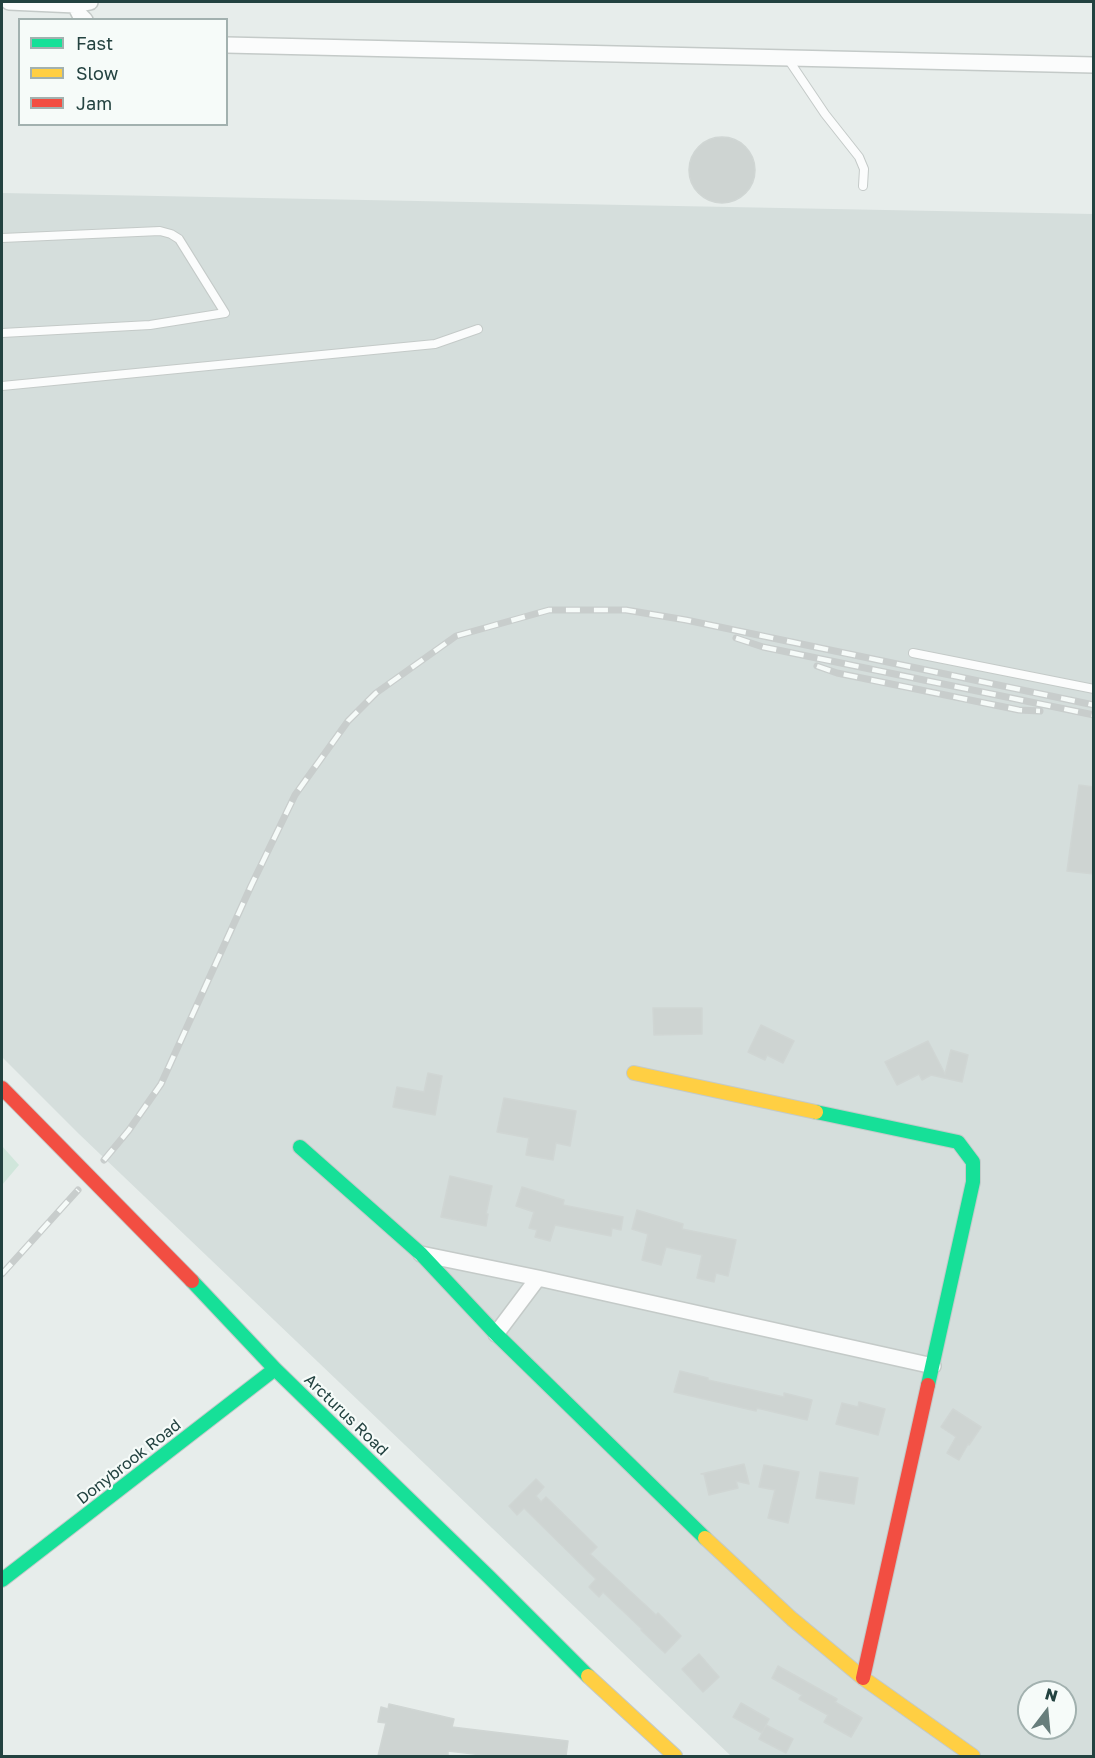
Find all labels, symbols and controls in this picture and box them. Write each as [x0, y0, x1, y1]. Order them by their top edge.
legend [18, 18, 228, 126]
text: Fast [76, 32, 113, 54]
text: Slow [76, 62, 118, 84]
text: Jam [76, 92, 112, 114]
street label: Arcturus Road [300, 1370, 392, 1460]
street label: Donybrook Road [73, 1415, 185, 1509]
north arrow [1017, 1680, 1077, 1740]
text: N [1043, 1683, 1060, 1706]

